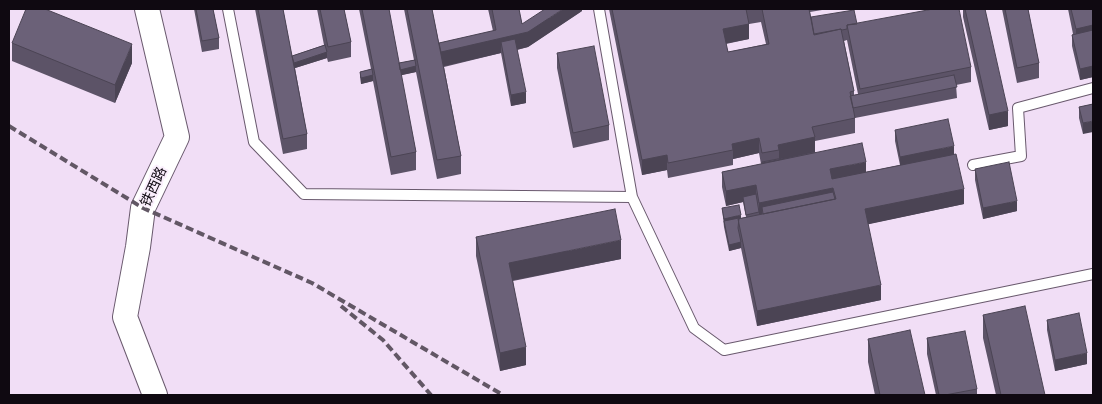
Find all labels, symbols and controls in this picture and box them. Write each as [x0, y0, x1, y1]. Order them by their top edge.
street label: 铁西路 [138, 164, 170, 210]

